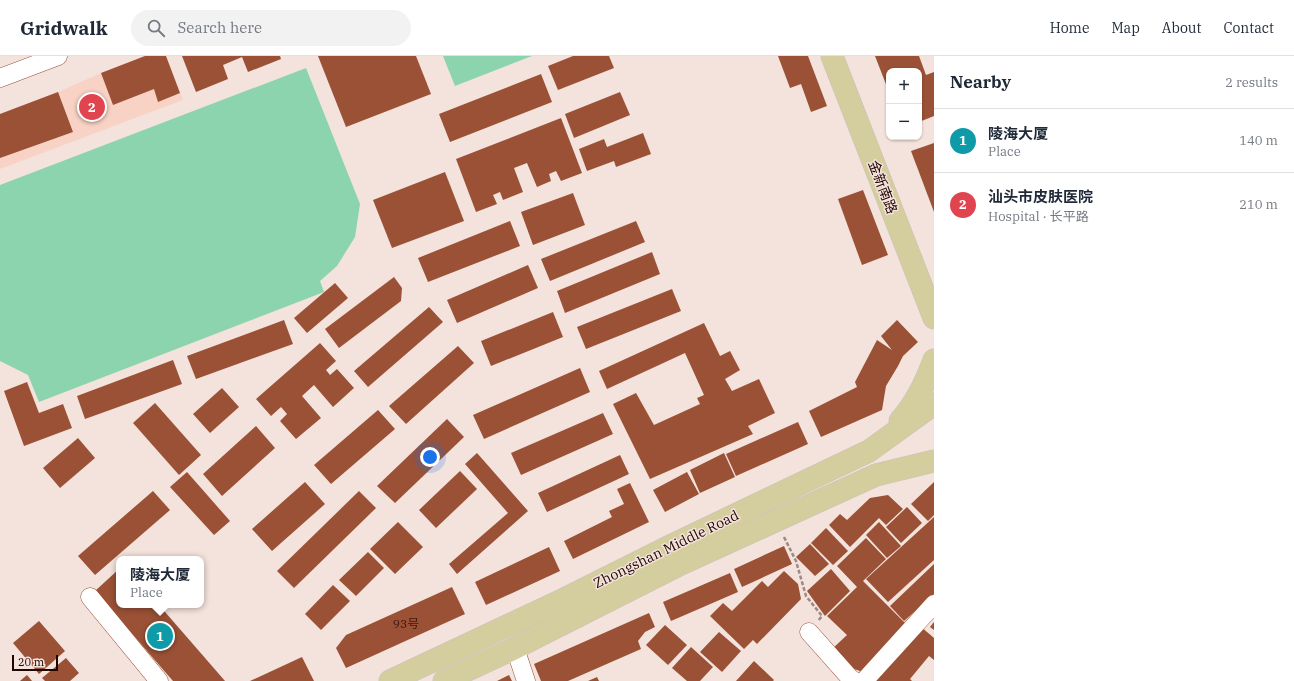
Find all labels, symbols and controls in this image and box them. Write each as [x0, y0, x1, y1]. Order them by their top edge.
search box [131, 10, 411, 46]
text: Gridwalk [20, 16, 107, 40]
icon: search [145, 17, 167, 39]
text: Search here [177, 18, 262, 37]
text: Home [1050, 19, 1089, 37]
text: Map [1111, 19, 1140, 37]
text: About [1162, 19, 1201, 37]
text: Contact [1223, 19, 1274, 37]
map controls [886, 68, 922, 140]
button: + [886, 68, 922, 104]
text: Nearby [950, 71, 1011, 93]
text: 2 results [1225, 74, 1278, 91]
pin: 2 [79, 92, 105, 122]
button: − [886, 104, 922, 140]
text: 陵海大厦 [988, 124, 1048, 143]
text: 1 [959, 132, 967, 149]
text: 140 m [1239, 132, 1278, 149]
text: Place [988, 143, 1021, 160]
street label: 金新南路 [865, 158, 901, 216]
text: 汕头市皮肤医院 [988, 187, 1093, 206]
text: 2 [959, 196, 967, 213]
text: 210 m [1239, 196, 1278, 213]
text: Hospital · 长平路 [988, 208, 1089, 225]
your location [420, 447, 440, 467]
street label: Zhongshan Middle Road [590, 506, 742, 592]
popup [116, 556, 204, 608]
text: 陵海大厦 [130, 565, 190, 584]
text: Place [130, 584, 163, 601]
house number: 93号 [393, 616, 419, 631]
pin: 1 [147, 621, 173, 651]
scale bar [12, 653, 58, 672]
text: 20 m [18, 655, 44, 669]

